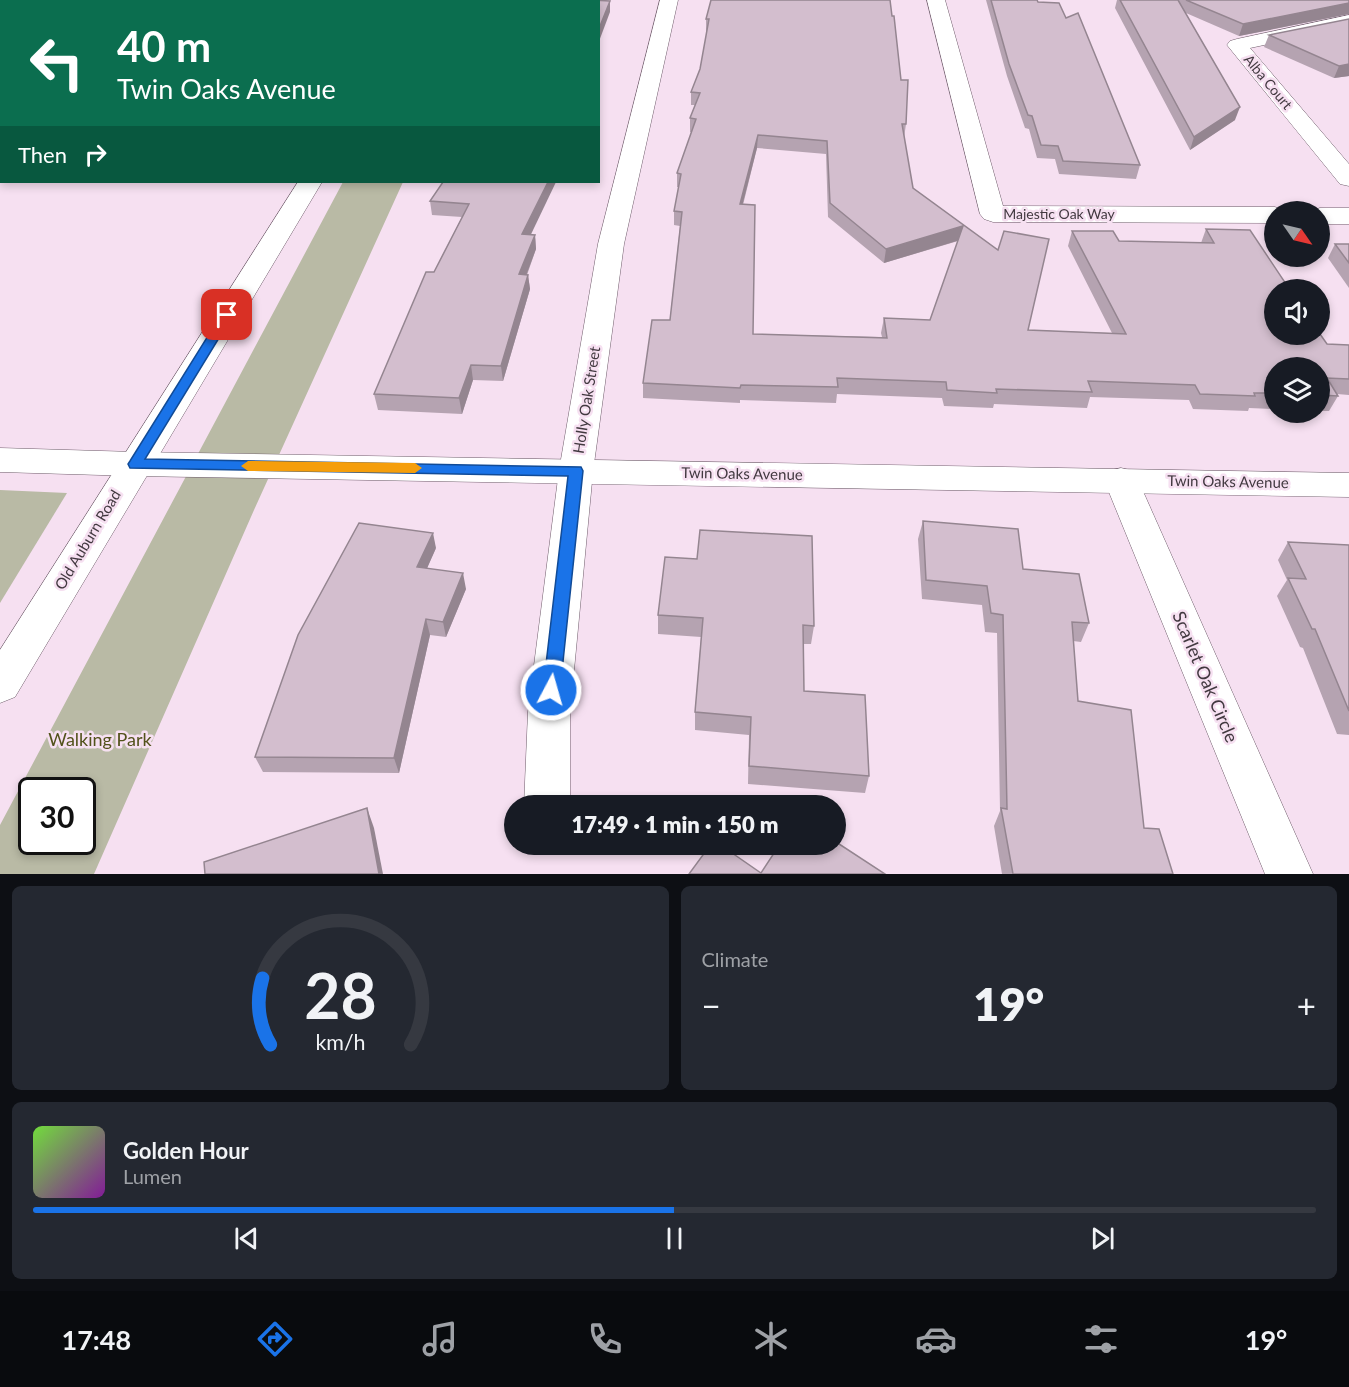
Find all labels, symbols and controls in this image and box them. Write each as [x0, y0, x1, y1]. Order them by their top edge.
text: 40 m [117, 21, 211, 71]
icon: left [18, 24, 96, 102]
street label: Alba Court [1241, 51, 1296, 113]
text: Twin Oaks Avenue [117, 72, 336, 105]
icon: right [79, 138, 112, 171]
text: Then [18, 141, 67, 168]
north arrow [1264, 201, 1330, 267]
map controls [1264, 201, 1330, 423]
street label: Majestic Oak Way [1003, 205, 1116, 222]
button: sound [1264, 279, 1330, 345]
pin [201, 289, 252, 340]
icon: arrive [210, 298, 243, 331]
street label: Holly Oak Street [569, 344, 603, 455]
button: layers [1264, 357, 1330, 423]
street label: Twin Oaks Avenue [681, 463, 803, 483]
street label: Twin Oaks Avenue [1167, 471, 1289, 491]
street label: Old Auburn Road [50, 486, 124, 593]
street label: Scarlet Oak Circle [1168, 608, 1243, 745]
position arrow [519, 658, 583, 722]
park label: Walking Park [48, 728, 153, 750]
speed limit sign: 30 [18, 777, 96, 855]
text: 17:49 · 1 min · 150 m [572, 811, 778, 838]
text: Climate [702, 947, 768, 971]
text: 28 [304, 957, 376, 1032]
text: 19° [973, 977, 1044, 1031]
text: − [702, 985, 721, 1025]
text: + [1297, 985, 1316, 1025]
text: km/h [315, 1029, 365, 1055]
text: Golden Hour [123, 1137, 249, 1164]
text: Lumen [123, 1164, 182, 1188]
icon: previous [230, 1222, 263, 1255]
icon: pause [658, 1222, 691, 1255]
icon: next [1086, 1222, 1119, 1255]
icon: directions [254, 1318, 296, 1360]
icon: music [419, 1318, 461, 1360]
icon: phone [584, 1318, 626, 1360]
icon: climate [750, 1318, 792, 1360]
icon: car [915, 1318, 957, 1360]
icon: filters [1080, 1318, 1122, 1360]
text: 17:48 [62, 1323, 131, 1356]
text: 19° [1245, 1323, 1287, 1356]

